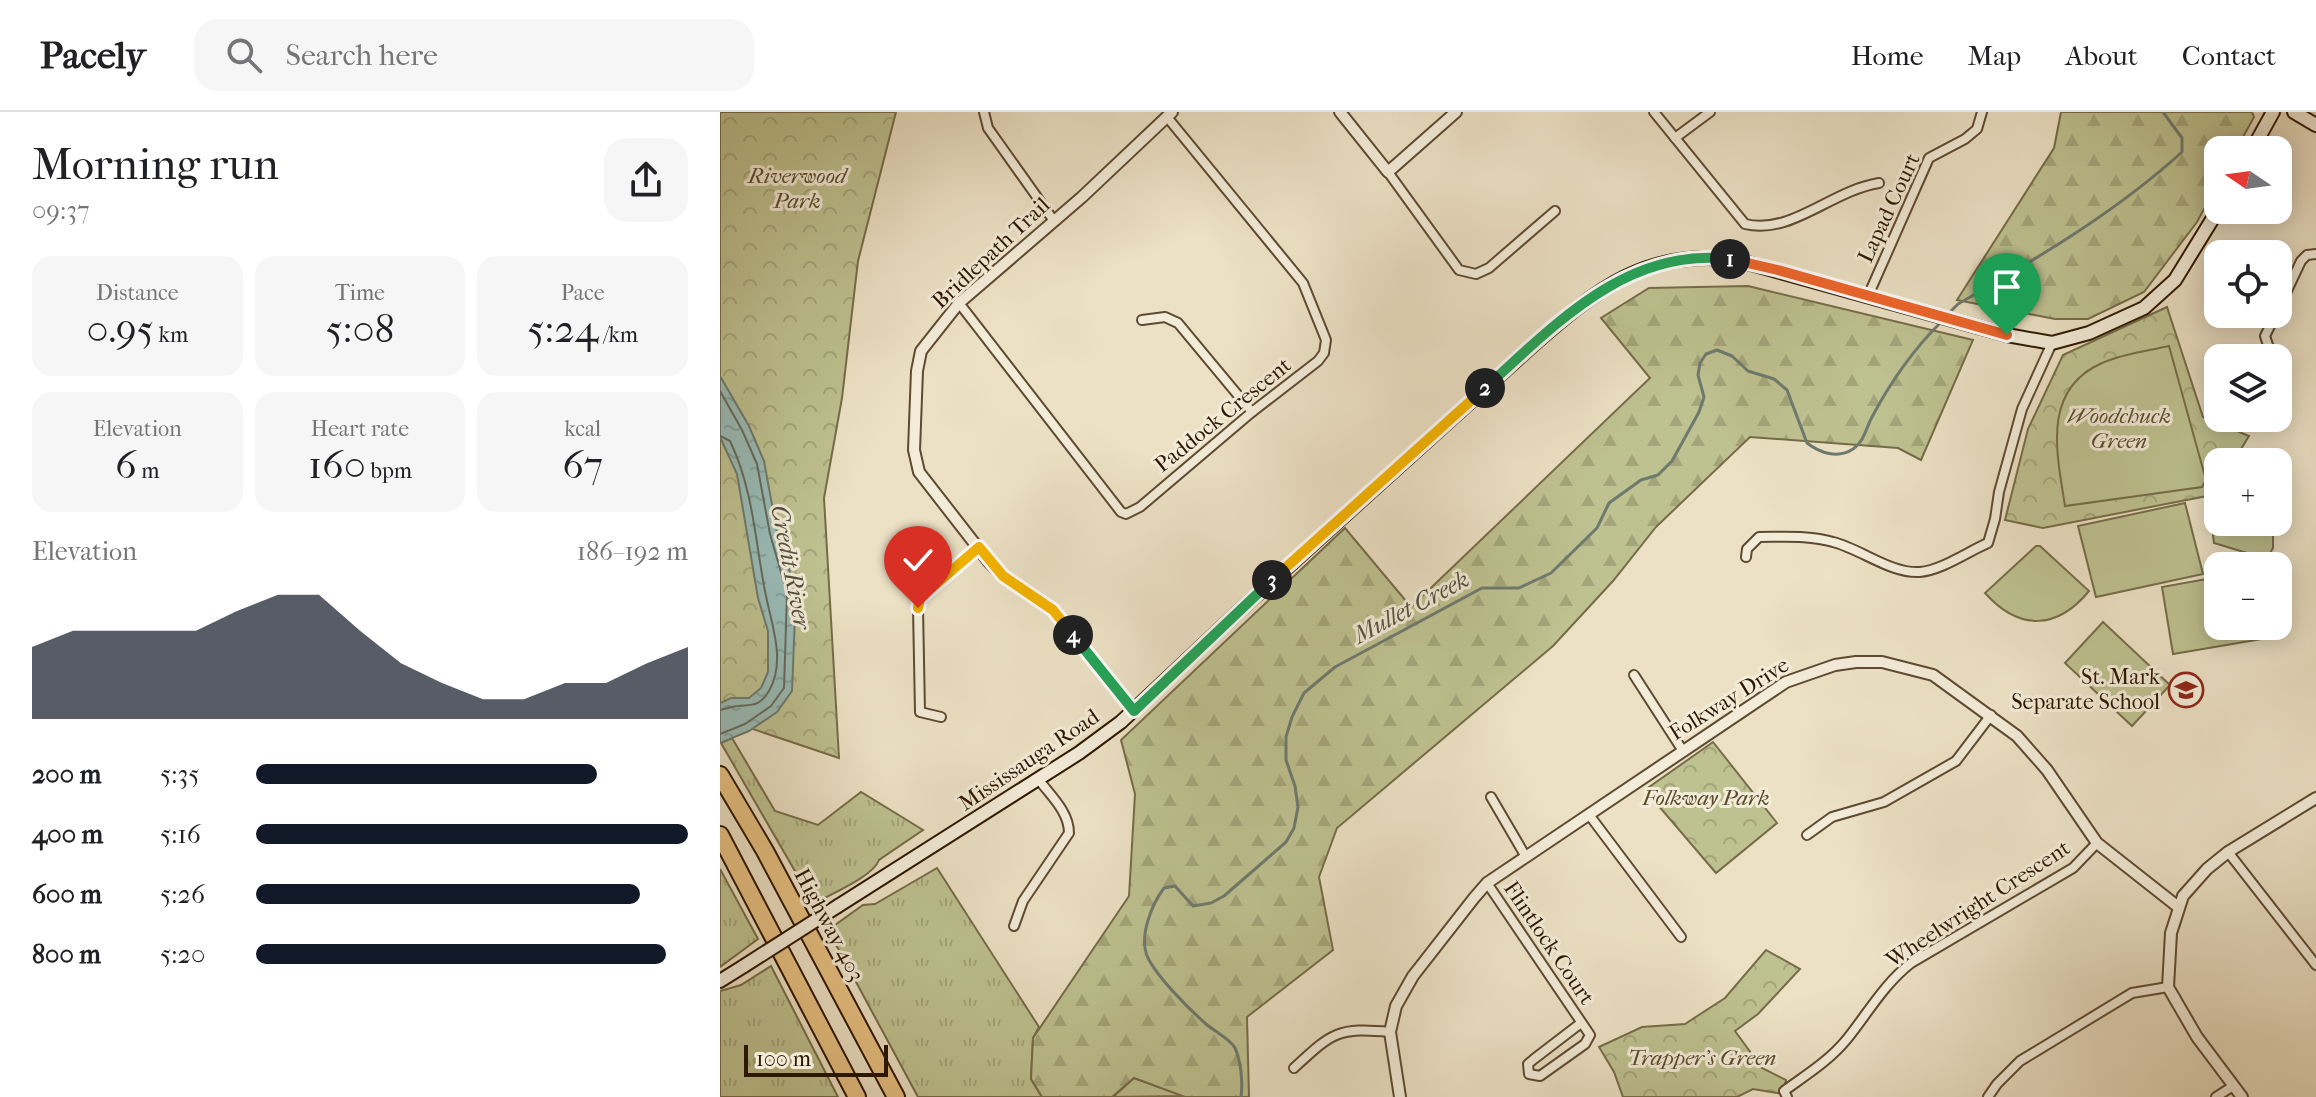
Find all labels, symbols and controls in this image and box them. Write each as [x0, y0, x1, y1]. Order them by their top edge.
search box [194, 19, 754, 91]
text: Pacely [40, 33, 146, 78]
icon: search [222, 33, 266, 77]
text: Search here [286, 38, 438, 73]
text: Home [1851, 39, 1924, 72]
text: Map [1968, 39, 2021, 72]
text: About [2065, 39, 2138, 72]
text: Contact [2182, 39, 2276, 72]
north arrow [2204, 136, 2292, 224]
map controls [2204, 136, 2292, 640]
button: share [604, 138, 688, 222]
text: Morning run [32, 139, 279, 190]
street label: Lapad Court [1852, 149, 1926, 267]
park label: Riverwood Park [746, 163, 849, 214]
street label: Bridlepath Trail [927, 192, 1055, 314]
text: 09:37 [32, 195, 89, 226]
pin: 1 [1710, 239, 1750, 279]
button: locate [2204, 240, 2292, 328]
text: 1 [1726, 246, 1734, 272]
pin [1973, 253, 2041, 335]
icon: arrive [1985, 265, 2029, 309]
text: Distance [96, 280, 179, 306]
text: Time [335, 280, 385, 306]
text: Pace [561, 280, 605, 306]
text: 0.95 [86, 306, 154, 352]
text: 5:08 [325, 306, 395, 352]
text: 5:24 [527, 306, 598, 352]
text: km [154, 322, 188, 348]
text: /km [598, 322, 638, 348]
button: layers [2204, 344, 2292, 432]
street label: Paddock Crescent [1150, 352, 1297, 478]
pin: 2 [1465, 368, 1505, 408]
text: 2 [1479, 375, 1491, 401]
park label: Woodchuck Green [2067, 403, 2171, 454]
text: Elevation [93, 416, 182, 442]
text: Heart rate [311, 416, 409, 442]
text: kcal [564, 416, 601, 442]
text: 6 [115, 442, 137, 488]
text: 160 [308, 442, 366, 488]
text: 67 [562, 442, 603, 488]
button: + [2204, 448, 2292, 536]
text: m [137, 458, 160, 484]
text: bpm [366, 458, 412, 484]
water label: Credit River [765, 503, 817, 634]
pin [884, 526, 952, 608]
text: Elevation [32, 536, 137, 567]
text: 186–192 m [577, 536, 688, 567]
icon: check [896, 538, 940, 582]
button: − [2204, 552, 2292, 640]
pin: 3 [1252, 560, 1292, 600]
water label: Mullet Creek [1347, 565, 1474, 650]
text: 3 [1267, 567, 1277, 593]
pin: 4 [1053, 615, 1093, 655]
text: 4 [1067, 622, 1080, 648]
street label: Folkway Drive [1664, 652, 1794, 746]
place label: St. Mark Separate School [2011, 664, 2161, 715]
school or university icon: St. Mark Separate School [2167, 671, 2205, 709]
street label: Mississauga Road [954, 703, 1105, 817]
text: 200 m [32, 759, 101, 790]
text: 5:35 [160, 759, 199, 790]
park label: Folkway Park [1642, 785, 1769, 811]
text: 400 m [32, 819, 103, 850]
text: 5:16 [160, 819, 201, 850]
street label: Wheelwright Crescent [1880, 835, 2075, 974]
street label: Highway 403 [788, 864, 870, 986]
street label: Flintlock Court [1498, 876, 1600, 1010]
text: 600 m [32, 879, 102, 910]
text: 5:26 [160, 879, 205, 910]
text: 800 m [32, 939, 101, 970]
text: 5:20 [160, 939, 205, 970]
scale bar [744, 1041, 888, 1077]
park label: Trapper's Green [1628, 1045, 1776, 1071]
text: 100 m [756, 1046, 811, 1072]

